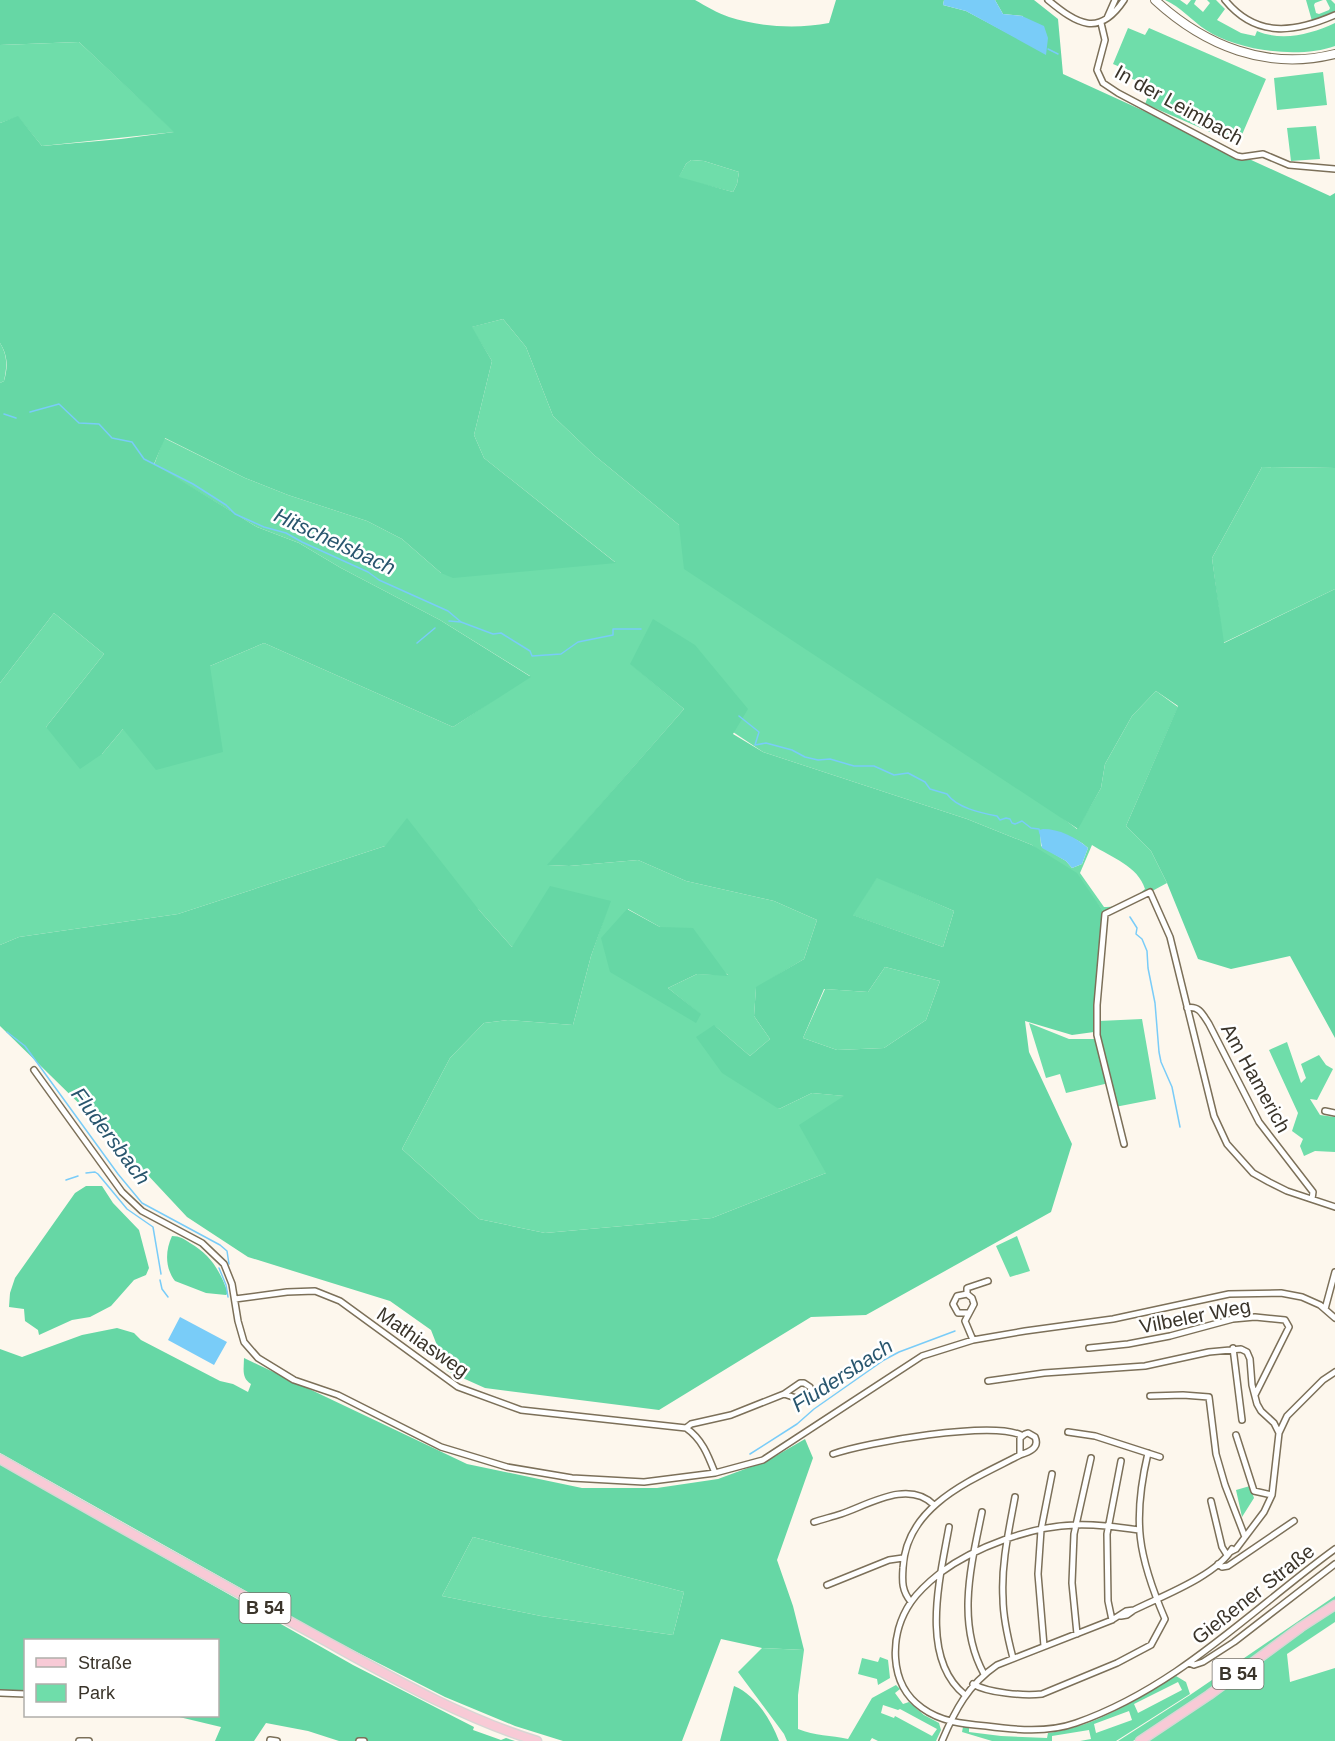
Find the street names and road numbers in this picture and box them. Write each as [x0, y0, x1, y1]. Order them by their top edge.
street label: In der Leimbach [1111, 61, 1247, 149]
street label: Am Hamerich [1217, 1020, 1295, 1136]
street label: Vilbeler Weg [1138, 1294, 1252, 1338]
street label: Mathiasweg [373, 1302, 473, 1382]
street label: Gießener Straße [1188, 1539, 1318, 1649]
road number: B 54 [240, 1593, 290, 1623]
road number: B 54 [1212, 1659, 1264, 1689]

